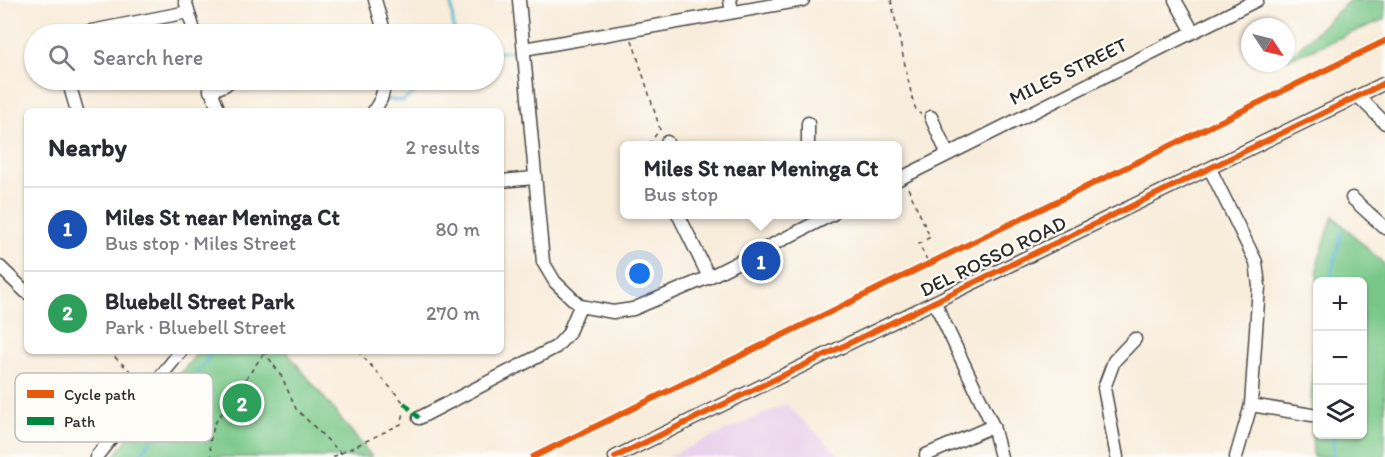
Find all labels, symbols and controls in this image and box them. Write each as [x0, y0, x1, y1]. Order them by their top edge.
north arrow [1241, 18, 1295, 72]
search box [24, 24, 504, 90]
street label: MILES STREET [1005, 32, 1131, 110]
icon: search [45, 41, 78, 74]
text: Search here [93, 44, 203, 71]
text: Nearby [48, 131, 127, 163]
text: 2 results [406, 135, 480, 159]
popup [620, 141, 902, 219]
text: Miles St near Meninga Ct [644, 155, 878, 182]
text: Bus stop [644, 182, 718, 206]
text: Miles St near Meninga Ct [105, 204, 340, 231]
street label: DEL ROSSO ROAD [916, 210, 1070, 302]
text: 1 [63, 217, 72, 241]
text: 80 m [435, 217, 480, 241]
text: Bus stop · Miles Street [105, 231, 296, 255]
pin: 1 [742, 238, 780, 284]
your location [625, 259, 654, 288]
map controls [1313, 277, 1367, 439]
button: + [1313, 277, 1367, 331]
text: Bluebell Street Park [105, 288, 295, 315]
text: 2 [62, 301, 73, 325]
text: 270 m [426, 301, 480, 325]
text: Park · Bluebell Street [105, 315, 286, 339]
button: − [1313, 331, 1367, 385]
legend [15, 373, 213, 442]
pin: 2 [222, 380, 262, 426]
text: Cycle path [64, 385, 136, 404]
button: layers [1313, 385, 1367, 439]
text: Path [64, 412, 95, 431]

